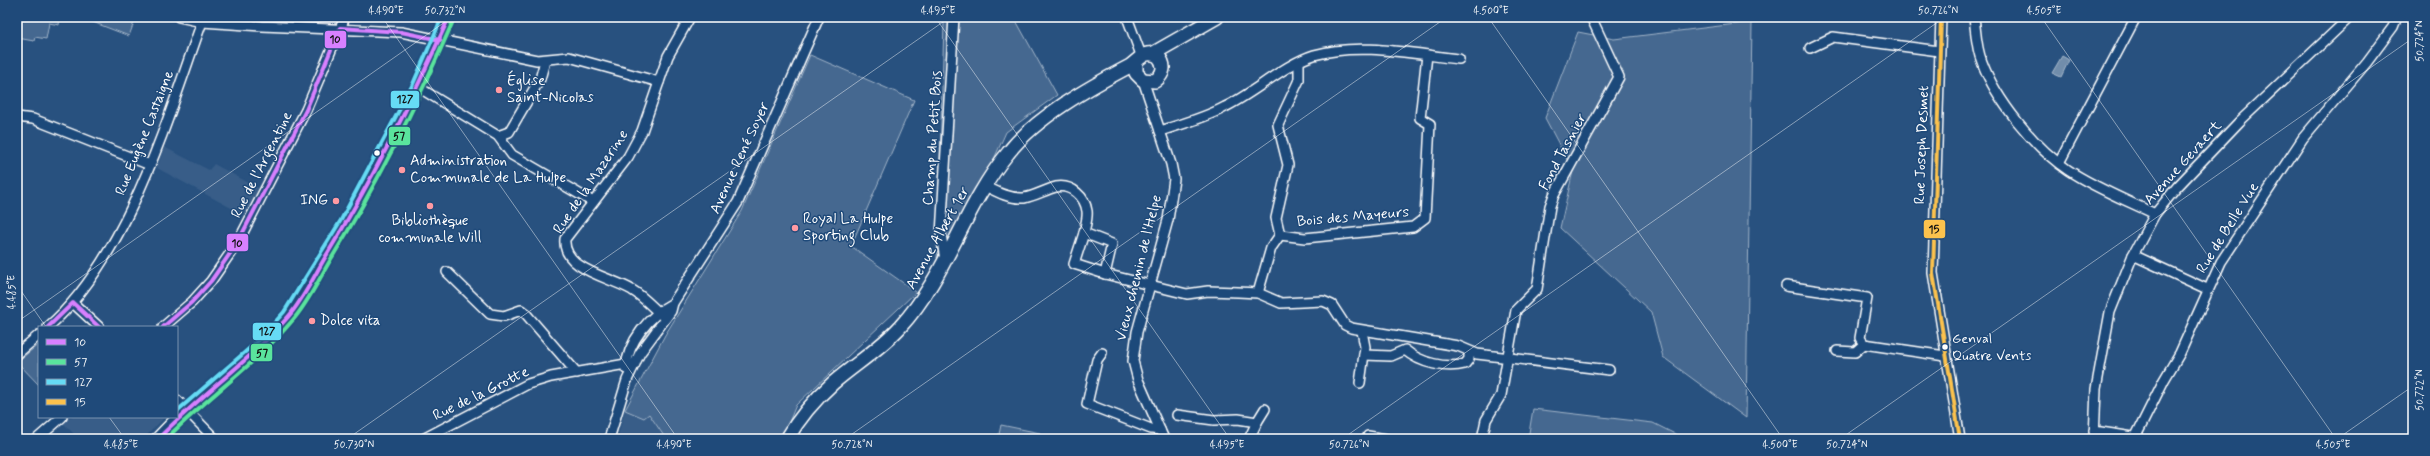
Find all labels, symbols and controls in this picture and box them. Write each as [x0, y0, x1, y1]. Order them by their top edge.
text: 4.490°E [368, 4, 404, 18]
text: 50.732°N [425, 4, 466, 18]
text: 4.495°E [921, 4, 956, 18]
text: 4.500°E [1473, 4, 1509, 18]
text: 50.726°N [1918, 4, 1958, 18]
text: 4.505°E [2027, 4, 2061, 18]
text: 50.724°N [2413, 20, 2427, 62]
line badge: 10 [324, 30, 347, 49]
text: 10 [329, 33, 341, 47]
street label: Rue Eugène Castaigne [111, 67, 179, 199]
place label: Église Saint-Nicolas [507, 70, 594, 108]
street label: Champ du Petit Bois [918, 70, 948, 206]
marker: Église Saint-Nicolas [494, 85, 504, 95]
street label: Rue Joseph Desmet [1910, 85, 1934, 205]
line badge: 127 [390, 90, 420, 109]
text: 127 [397, 93, 414, 107]
street label: Avenue René Soyer [705, 99, 775, 217]
street label: Rue de l'Argentine [226, 108, 298, 222]
street label: Fond Tasnier [1534, 110, 1592, 194]
street label: Avenue Gevaert [2140, 116, 2226, 210]
line badge: 57 [388, 126, 411, 146]
street label: Rue de la Mazerine [549, 126, 634, 238]
text: 57 [393, 130, 406, 144]
unlabelled marker [372, 148, 382, 158]
place label: Administration Communale de La Hulpe [410, 151, 567, 188]
marker: Administration Communale de La Hulpe [397, 165, 407, 175]
street label: Rue de Belle Vue [2192, 179, 2264, 277]
street label: Avenue Albert 1er [901, 183, 975, 293]
place label: ING [300, 191, 328, 211]
street label: Vieux chemin de l'Helpe [1111, 193, 1167, 343]
marker: ING [331, 196, 341, 206]
marker: Bibliothèque communale Will [425, 201, 435, 211]
street label: Bois des Mayeurs [1296, 202, 1410, 232]
place label: Royal La Hulpe Sporting Club [803, 209, 894, 247]
place label: Bibliothèque communale Will [379, 211, 482, 248]
line badge: 15 [1923, 219, 1946, 239]
marker: Royal La Hulpe Sporting Club [790, 223, 800, 233]
text: 15 [1929, 223, 1940, 237]
line badge: 10 [226, 233, 249, 252]
text: 10 [231, 237, 243, 251]
text: 4.485°E [5, 275, 19, 309]
place label: Dolce vita [320, 311, 381, 331]
marker: Dolce vita [307, 316, 317, 326]
line badge: 127 [252, 322, 282, 341]
text: 127 [259, 325, 276, 339]
legend [38, 326, 178, 418]
place label: Genval Quatre Vents [1952, 330, 2032, 365]
text: 10 [74, 335, 86, 351]
marker: Genval Quatre Vents [1940, 342, 1950, 352]
line badge: 57 [250, 343, 273, 362]
text: 57 [256, 347, 269, 361]
text: 57 [74, 355, 87, 371]
street label: Rue de la Grotte [430, 362, 532, 426]
text: 50.722°N [2413, 369, 2427, 411]
text: 127 [74, 375, 93, 391]
text: 15 [74, 395, 86, 411]
text: 4.485°E [104, 438, 138, 452]
text: 50.730°N [334, 438, 375, 452]
text: 4.490°E [656, 438, 692, 452]
text: 50.728°N [832, 438, 873, 452]
text: 4.495°E [1210, 438, 1245, 452]
text: 50.726°N [1329, 438, 1369, 452]
text: 4.500°E [1762, 438, 1798, 452]
text: 50.724°N [1826, 438, 1868, 452]
text: 4.505°E [2316, 438, 2350, 452]

